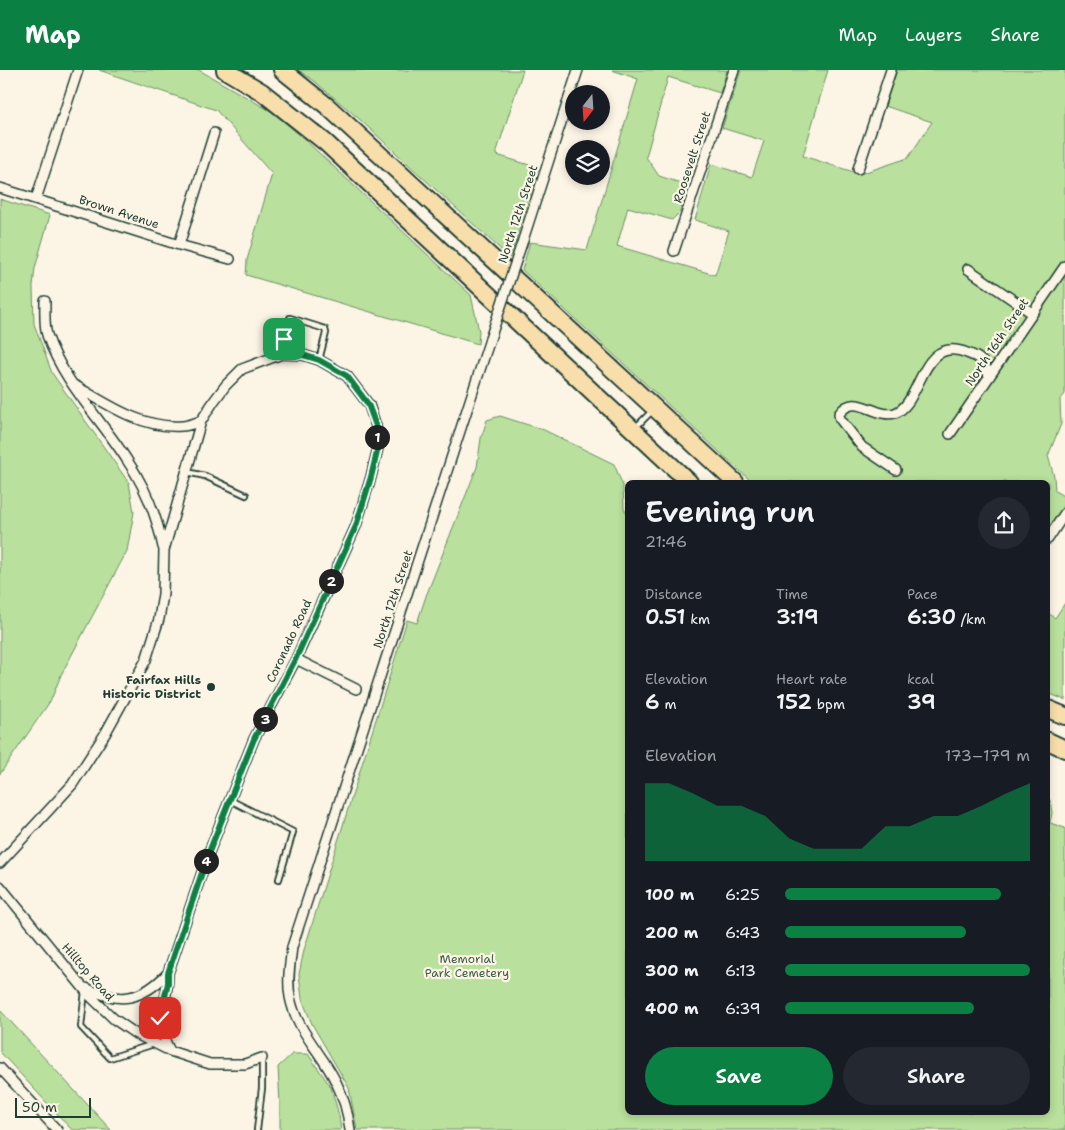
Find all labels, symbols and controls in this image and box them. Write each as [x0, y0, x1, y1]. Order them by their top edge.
text: Map [25, 19, 81, 51]
text: Map [839, 23, 877, 47]
text: Layers [905, 23, 962, 47]
text: Share [990, 23, 1040, 47]
north arrow [565, 85, 610, 130]
map controls [565, 85, 610, 185]
street label: Roosevelt Street [670, 109, 714, 205]
button: layers [565, 140, 610, 185]
street label: North 12th Street [495, 163, 541, 265]
street label: Brown Avenue [77, 192, 161, 233]
street label: North 16th Street [962, 295, 1032, 389]
pin [263, 318, 305, 360]
icon: arrive [270, 325, 298, 353]
pin: 1 [364, 424, 390, 450]
text: 1 [374, 428, 381, 446]
text: Evening run [645, 493, 815, 531]
button: share [978, 497, 1030, 549]
text: 21:46 [645, 531, 687, 552]
street label: North 12th Street [370, 548, 416, 650]
pin: 2 [318, 568, 344, 594]
text: 2 [327, 572, 336, 590]
text: Distance [645, 585, 702, 603]
text: Time [776, 585, 808, 603]
text: Pace [907, 585, 938, 603]
street label: Coronado Road [263, 596, 315, 685]
text: 0.51 [645, 603, 685, 631]
text: 3:19 [776, 603, 819, 631]
text: 6:30 [907, 603, 956, 631]
text: km [685, 610, 710, 628]
text: /km [956, 610, 986, 628]
text: Elevation [645, 670, 708, 688]
text: Heart rate [776, 670, 847, 688]
text: kcal [907, 670, 934, 688]
place label: Fairfax Hills Historic District [102, 672, 201, 702]
marker: Fairfax Hills Historic District [205, 681, 217, 693]
text: 6 [645, 688, 660, 716]
text: 152 [776, 688, 812, 716]
text: 39 [907, 688, 936, 716]
text: m [660, 695, 677, 713]
text: bpm [812, 695, 845, 713]
pin: 3 [252, 706, 278, 732]
text: 3 [261, 710, 270, 728]
text: Elevation [645, 745, 717, 766]
text: 173–179 m [945, 745, 1030, 766]
pin: 4 [194, 848, 218, 874]
text: 4 [202, 852, 211, 870]
text: 100 m [645, 884, 694, 905]
text: 6:25 [725, 884, 760, 905]
text: 200 m [645, 922, 698, 943]
text: 6:43 [725, 922, 760, 943]
street label: Hilltop Road [58, 940, 118, 1005]
park label: Memorial Park Cemetery [425, 951, 509, 981]
text: 300 m [645, 960, 699, 981]
text: 6:13 [725, 960, 756, 981]
pin [139, 997, 181, 1039]
text: 400 m [645, 998, 699, 1019]
text: 6:39 [725, 998, 761, 1019]
icon: check [146, 1004, 174, 1032]
button: Save [645, 1047, 833, 1105]
button: Share [843, 1047, 1030, 1105]
scale bar [15, 1095, 91, 1118]
text: 50 m [22, 1098, 57, 1116]

